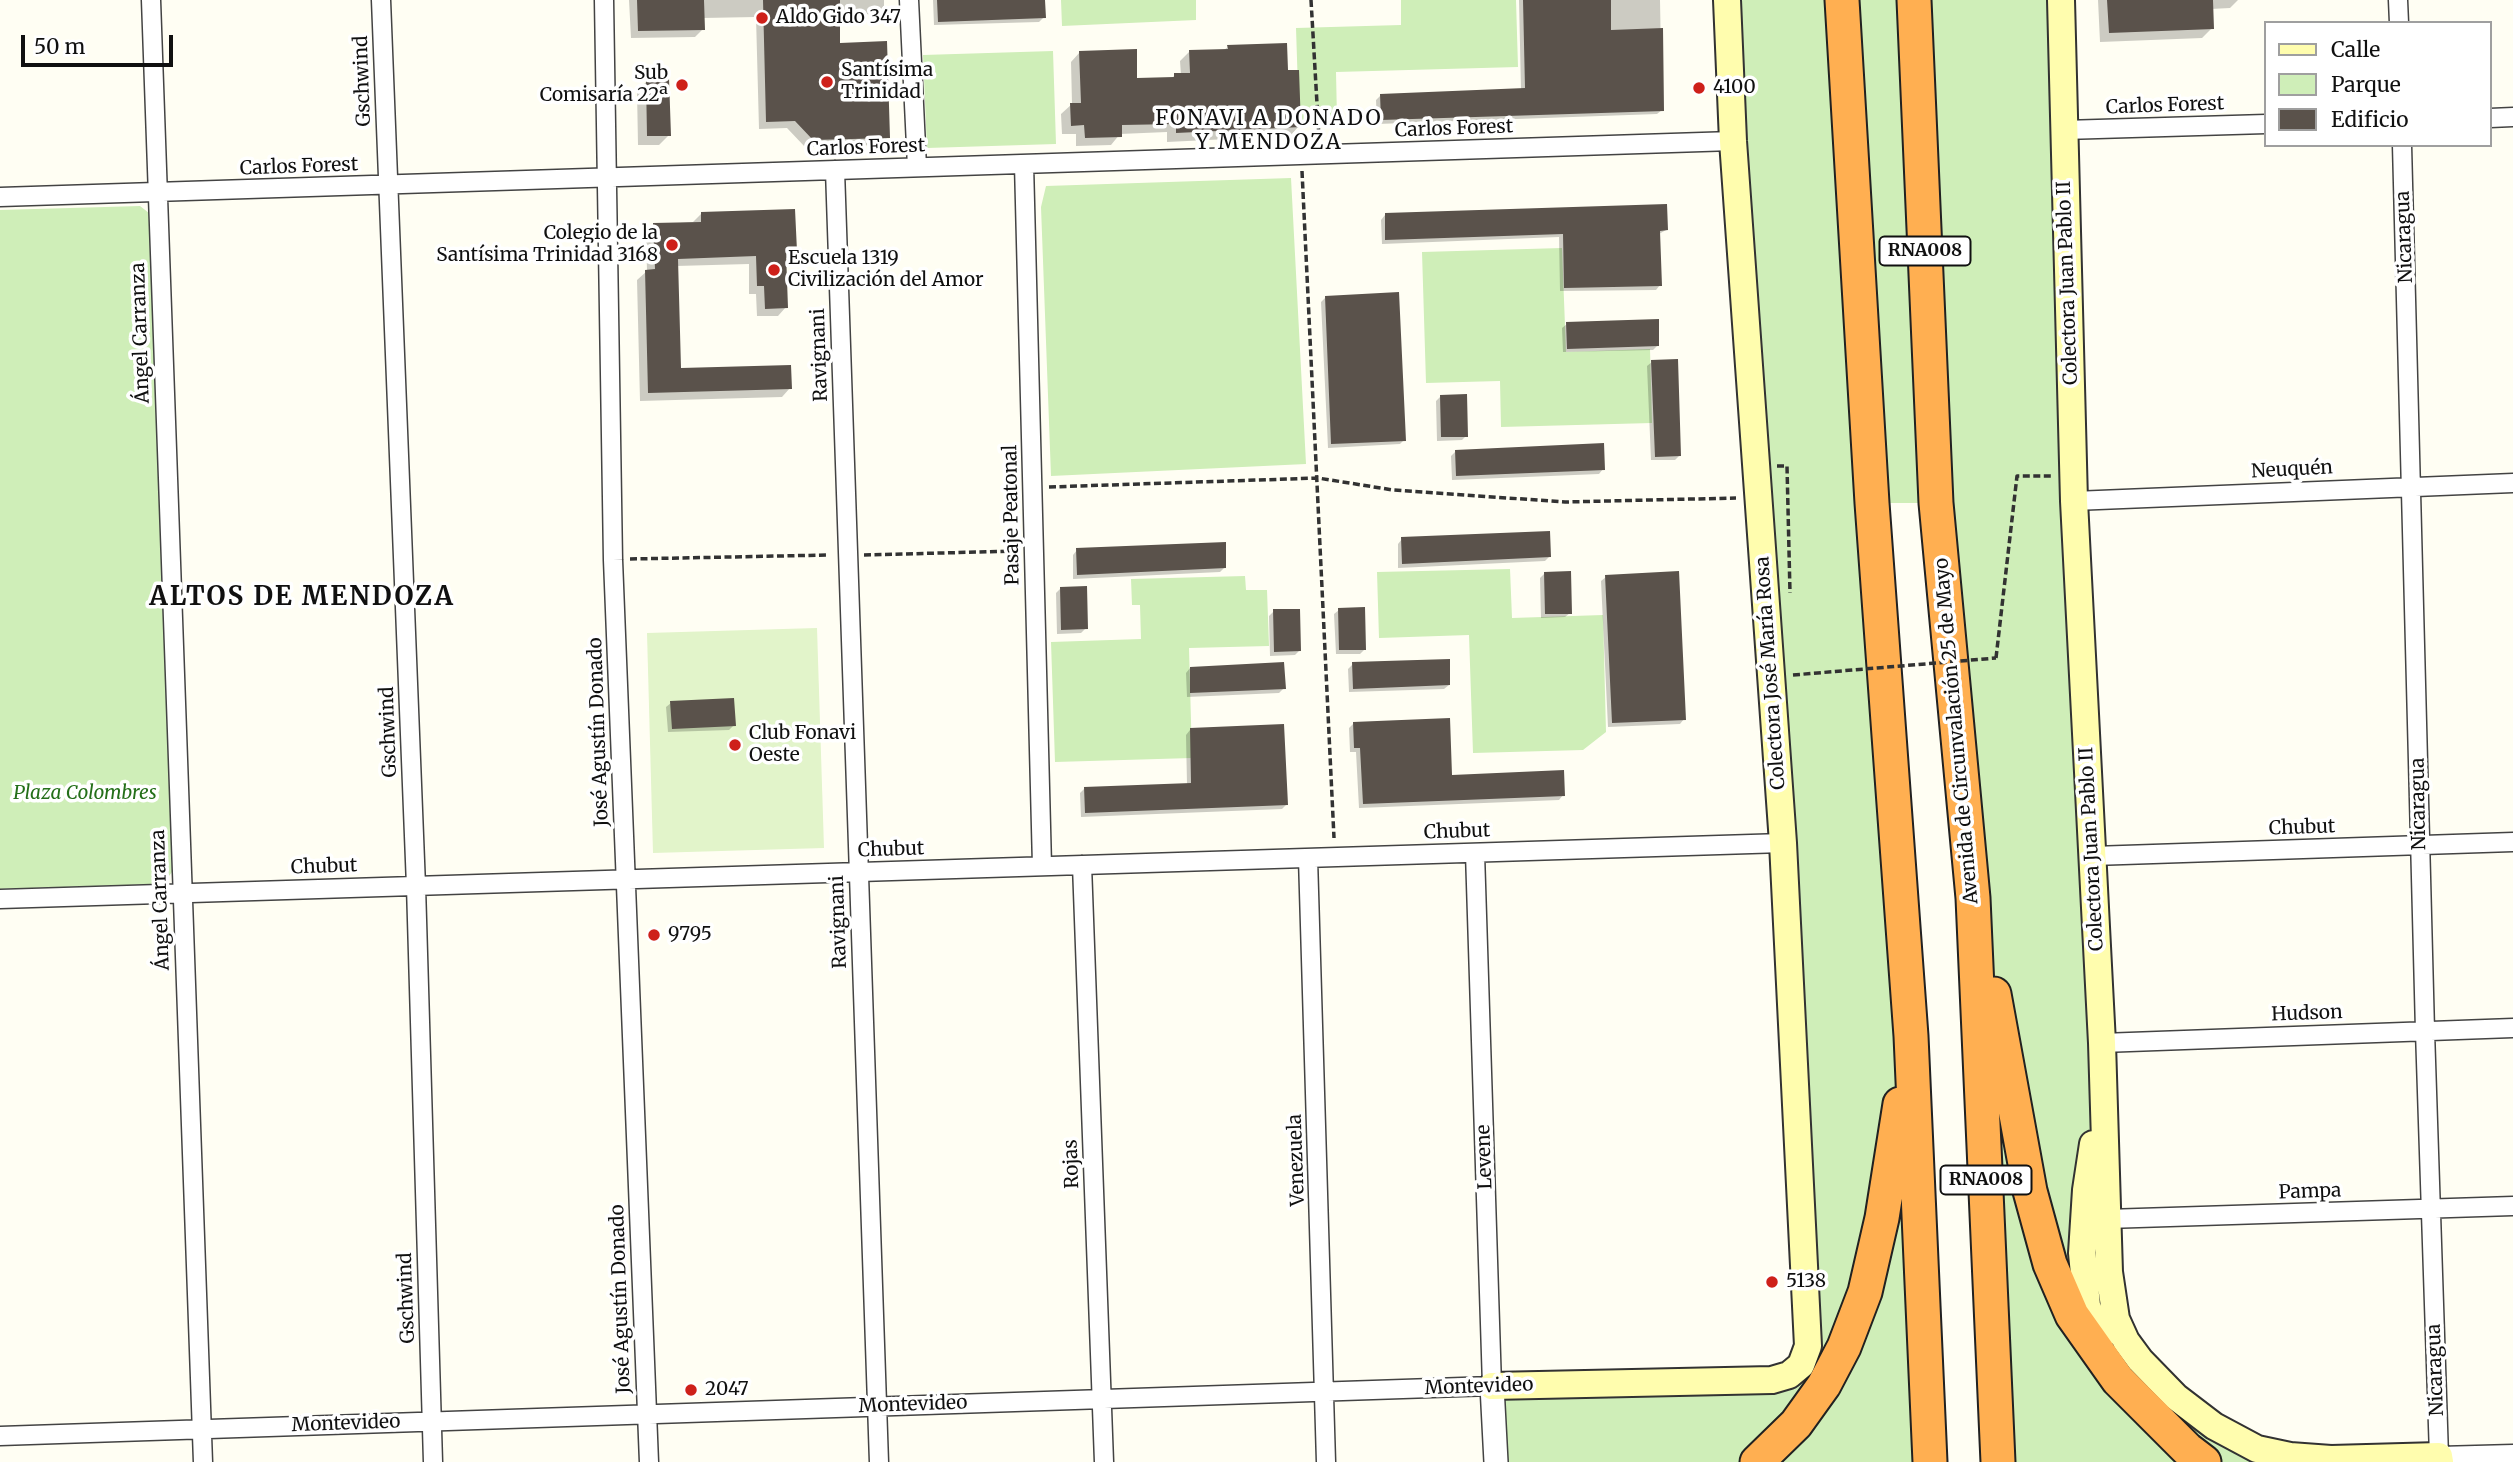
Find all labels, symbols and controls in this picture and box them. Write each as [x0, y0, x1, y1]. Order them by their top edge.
place label: Aldo Gido 347 [776, 7, 901, 29]
marker: Aldo Gido 347 [754, 10, 770, 26]
scale bar [24, 21, 177, 65]
legend [2264, 21, 2492, 147]
text: 50 m [34, 33, 85, 60]
street label: Gschwind [350, 35, 376, 127]
text: Calle [2331, 36, 2380, 63]
place label: Santísima Trinidad [841, 60, 933, 104]
place label: Sub Comisaría 22ª [540, 63, 668, 107]
text: Parque [2331, 71, 2401, 98]
marker: Santísima Trinidad [819, 74, 835, 90]
marker: Sub Comisaría 22ª [674, 77, 690, 93]
place label: 4100 [1713, 77, 1756, 99]
marker: 4100 [1691, 80, 1707, 96]
street label: Carlos Forest [2105, 93, 2225, 119]
district label: FONAVI A DONADO Y MENDOZA [1157, 106, 1381, 156]
text: Edificio [2331, 106, 2408, 133]
street label: Carlos Forest [1394, 116, 1514, 142]
street label: Carlos Forest [806, 135, 926, 161]
street label: Carlos Forest [239, 154, 359, 180]
street label: Colectora Juan Pablo II [2053, 181, 2083, 385]
street label: Nicaragua [2392, 190, 2418, 284]
place label: Colegio de la Santísima Trinidad 3168 [436, 223, 658, 267]
road number: RNA008 [1880, 236, 1970, 265]
marker: Colegio de la Santísima Trinidad 3168 [664, 237, 680, 253]
place label: Escuela 1319 Civilización del Amor [788, 248, 983, 292]
street label: Ángel Carranza [127, 262, 155, 404]
marker: Escuela 1319 Civilización del Amor [766, 262, 782, 278]
street label: Ravignani [807, 308, 833, 402]
street label: Pasaje Peatonal [999, 444, 1025, 586]
street label: Neuquén [2251, 456, 2333, 484]
street label: Colectora José María Rosa [1751, 556, 1791, 790]
street label: Avenida de Circunvalación 25 de Mayo [1931, 557, 1983, 905]
district label: ALTOS DE MENDOZA [151, 582, 453, 614]
street label: José Agustín Donado [584, 637, 614, 827]
street label: Gschwind [376, 686, 402, 778]
place label: Club Fonavi Oeste [749, 723, 856, 767]
marker: Club Fonavi Oeste [727, 737, 743, 753]
street label: Colectora Juan Pablo II [2075, 746, 2109, 952]
street label: Nicaragua [2407, 758, 2431, 850]
park label: Plaza Colombres [13, 783, 157, 805]
street label: Chubut [2268, 815, 2336, 841]
street label: Chubut [1423, 819, 1491, 845]
street label: Ángel Carranza [147, 829, 175, 971]
street label: Chubut [857, 837, 925, 863]
street label: Chubut [290, 854, 358, 880]
street label: Ravignani [826, 875, 852, 969]
place label: 9795 [668, 924, 712, 946]
marker: 9795 [646, 927, 662, 943]
street label: Hudson [2271, 1001, 2343, 1027]
street label: Venezuela [1284, 1114, 1310, 1206]
street label: Levene [1472, 1124, 1498, 1190]
street label: Rojas [1060, 1139, 1084, 1189]
road number: RNA008 [1940, 1166, 2032, 1195]
street label: Pampa [2278, 1180, 2342, 1204]
street label: José Agustín Donado [606, 1204, 636, 1394]
street label: Gschwind [394, 1252, 420, 1344]
place label: 5138 [1786, 1271, 1826, 1293]
marker: 5138 [1764, 1274, 1780, 1290]
street label: Nicaragua [2423, 1323, 2449, 1417]
street label: Montevideo [1424, 1374, 1534, 1400]
place label: 2047 [705, 1379, 749, 1401]
marker: 2047 [683, 1382, 699, 1398]
street label: Montevideo [858, 1392, 968, 1418]
street label: Montevideo [291, 1411, 401, 1437]

